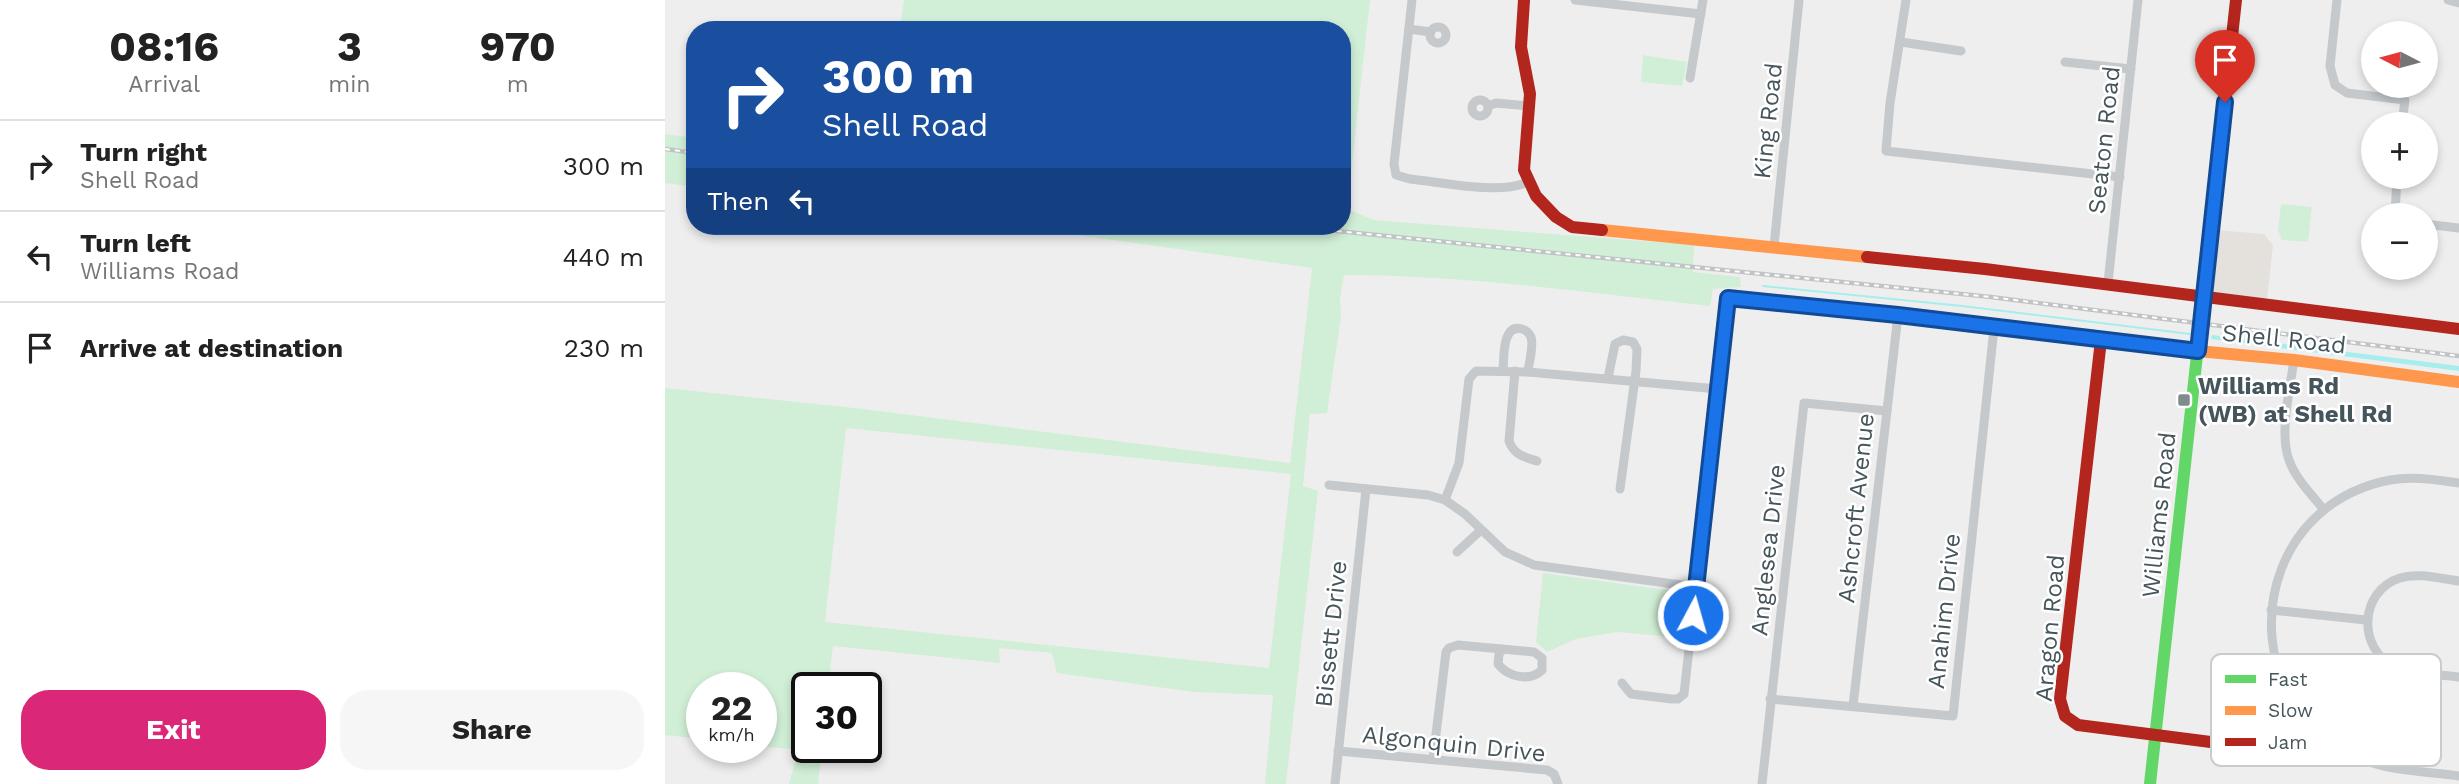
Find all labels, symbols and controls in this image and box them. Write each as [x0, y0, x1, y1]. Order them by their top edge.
north arrow [2361, 21, 2438, 98]
map controls [2361, 21, 2438, 280]
text: 08:16 [109, 22, 219, 71]
text: 3 [337, 22, 362, 71]
text: 970 [480, 22, 556, 71]
pin [2195, 30, 2255, 102]
icon: arrive [2206, 41, 2244, 79]
text: 300 m [822, 47, 974, 105]
icon: right [707, 49, 798, 140]
street label: King Road [1748, 62, 1788, 180]
street label: Seaton Road [2082, 65, 2126, 215]
text: Arrival [128, 71, 200, 98]
text: min [328, 71, 371, 98]
text: m [507, 71, 529, 98]
text: Shell Road [822, 106, 988, 144]
button: + [2361, 112, 2438, 189]
text: Turn right [80, 137, 207, 167]
icon: right [21, 147, 59, 185]
text: 300 m [563, 151, 644, 181]
text: Shell Road [80, 167, 200, 194]
icon: left [783, 182, 821, 220]
text: Then [707, 186, 769, 216]
button: − [2361, 203, 2438, 280]
text: Turn left [80, 228, 191, 258]
icon: left [21, 238, 59, 276]
text: 440 m [562, 242, 644, 272]
text: Williams Road [80, 258, 239, 285]
street label: Shell Road [2221, 319, 2347, 359]
icon: arrive [21, 329, 59, 367]
text: Arrive at destination [80, 333, 343, 363]
text: 230 m [564, 333, 644, 363]
place label: Williams Rd (WB) at Shell Rd [2198, 372, 2392, 428]
marker: Williams Rd (WB) at Shell Rd [2176, 392, 2192, 408]
street label: Ashcroft Avenue [1832, 412, 1880, 604]
street label: Williams Road [2136, 431, 2182, 599]
street label: Anglesea Drive [1745, 463, 1791, 637]
street label: Anahim Drive [1922, 532, 1966, 690]
street label: Aragon Road [2030, 553, 2070, 703]
street label: Bissett Drive [1309, 559, 1353, 709]
position arrow [1656, 578, 1730, 652]
legend [2211, 654, 2441, 766]
text: Fast [2268, 668, 2307, 691]
speed limit sign: 30 [791, 672, 882, 763]
text: 22 [711, 687, 752, 729]
button: Exit [21, 690, 326, 770]
button: Share [340, 690, 644, 770]
text: Slow [2268, 699, 2313, 722]
street label: Algonquin Drive [1361, 720, 1547, 768]
text: km/h [708, 724, 755, 745]
text: Jam [2268, 731, 2307, 754]

